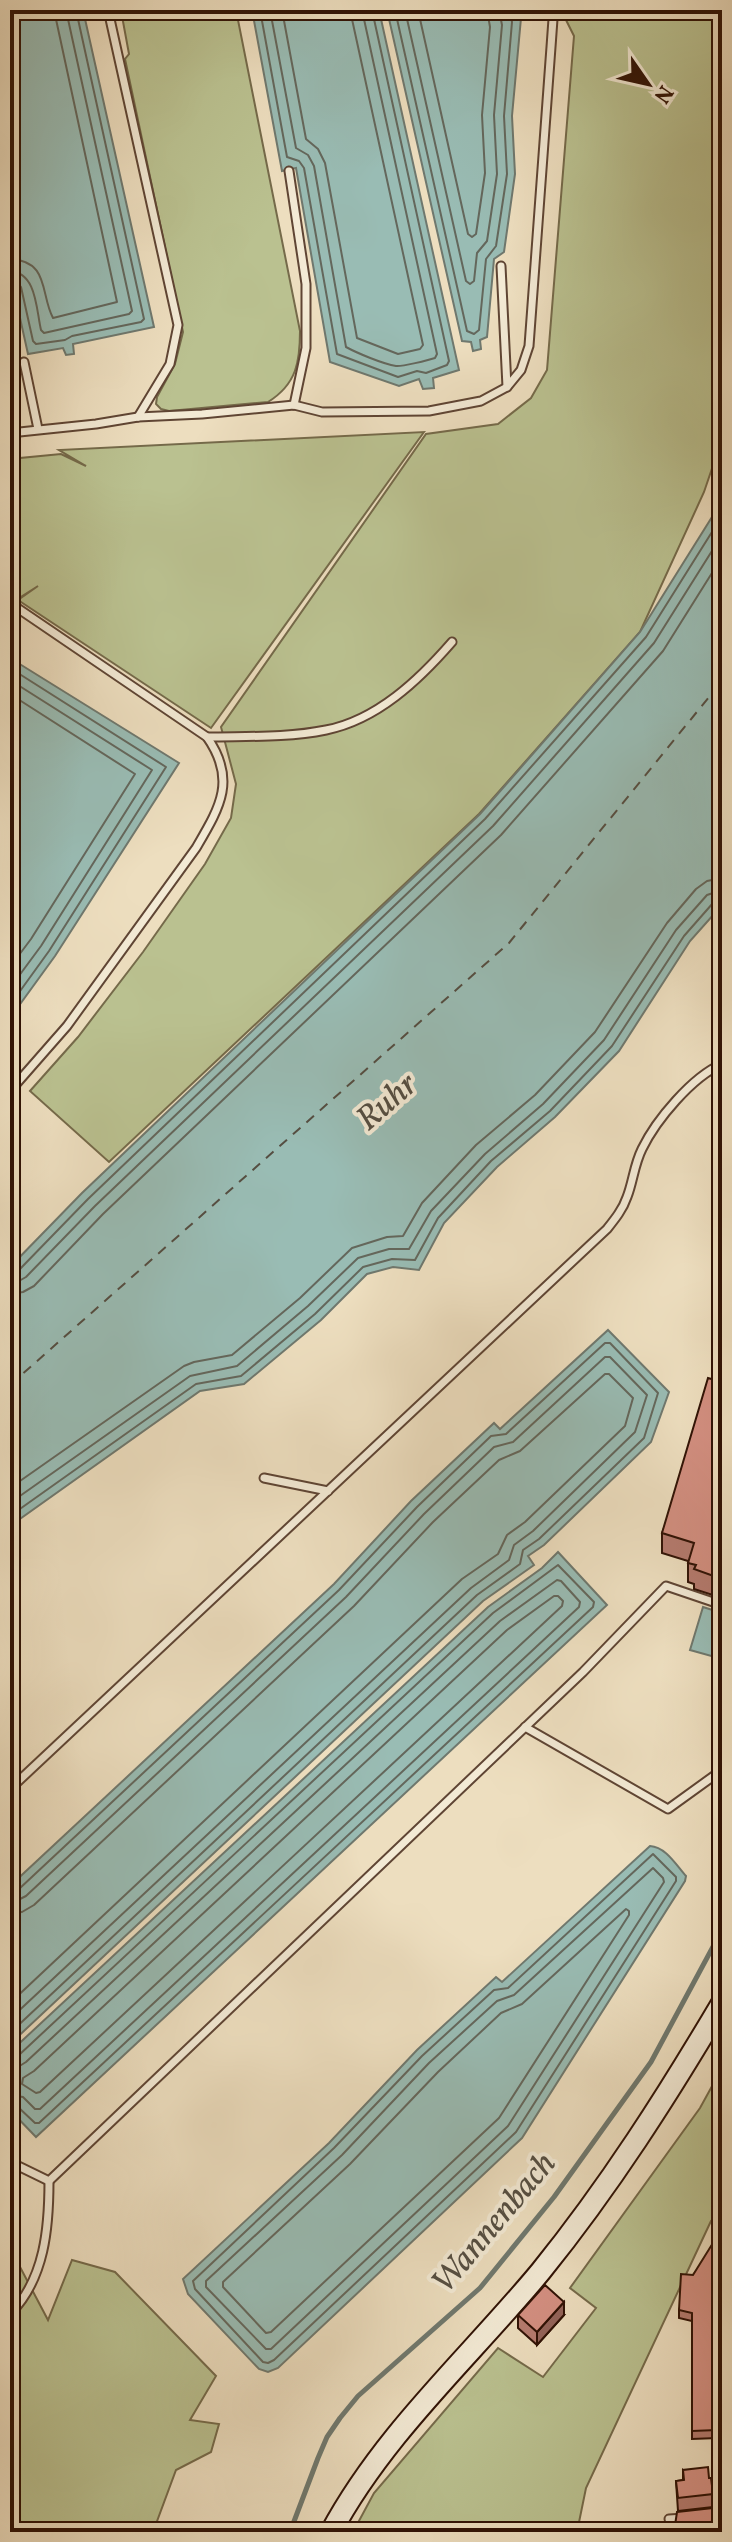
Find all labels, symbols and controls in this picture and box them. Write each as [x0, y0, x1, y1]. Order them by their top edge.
north arrow [608, 44, 688, 124]
text: N [645, 78, 680, 109]
water label: Ruhr [347, 1063, 429, 1143]
water label: Wannenbach [422, 2143, 568, 2305]

